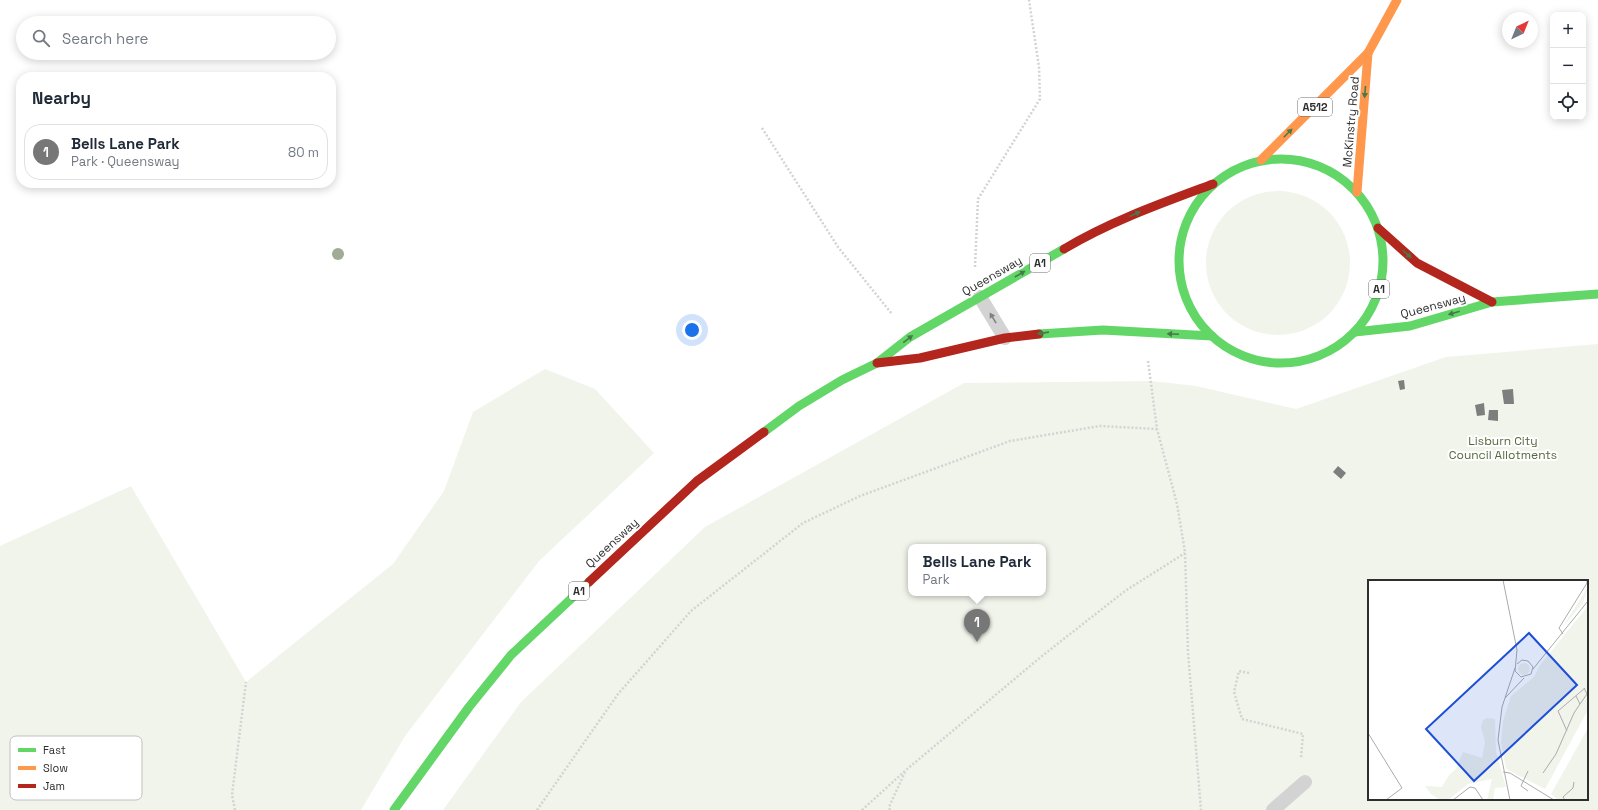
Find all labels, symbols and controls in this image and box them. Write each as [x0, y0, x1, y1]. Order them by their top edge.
north arrow [1502, 12, 1538, 48]
map controls [1550, 12, 1586, 120]
button: + [1550, 12, 1586, 48]
search box [16, 16, 336, 60]
icon: search [30, 27, 52, 49]
text: Search here [62, 29, 148, 48]
button: − [1550, 48, 1586, 84]
street label: McKinstry Road [1339, 76, 1363, 168]
button: locate [1550, 84, 1586, 120]
one-way arrow [1362, 86, 1369, 98]
text: Nearby [32, 87, 91, 109]
road number: A512 [1298, 98, 1332, 116]
one-way arrow [1284, 128, 1293, 138]
text: Bells Lane Park [71, 134, 180, 153]
text: 1 [43, 144, 49, 161]
text: 80 m [288, 144, 319, 161]
text: Park · Queensway [71, 153, 179, 170]
one-way arrow [1130, 211, 1141, 217]
one-way arrow [1402, 249, 1412, 259]
street label: Queensway [959, 252, 1025, 300]
road number: A1 [1030, 254, 1050, 272]
one-way arrow [1014, 271, 1026, 278]
road number: A1 [1369, 280, 1389, 298]
street label: Queensway [1399, 290, 1467, 322]
one-way arrow [1448, 310, 1460, 316]
one-way arrow [989, 312, 996, 324]
your location [682, 320, 702, 340]
one-way arrow [1037, 330, 1049, 336]
one-way arrow [1167, 331, 1179, 338]
one-way arrow [902, 335, 913, 343]
park label: Lisburn City Council Allotments [1449, 433, 1557, 463]
street label: Queensway [582, 514, 642, 572]
popup [908, 544, 1046, 596]
text: Bells Lane Park [923, 552, 1031, 571]
text: Park [923, 571, 950, 588]
inset map [1368, 580, 1588, 800]
road number: A1 [569, 582, 589, 600]
pin: 1 [964, 609, 990, 642]
legend [10, 736, 142, 800]
text: Fast [43, 743, 66, 757]
text: Slow [43, 761, 68, 775]
text: Jam [43, 779, 65, 793]

